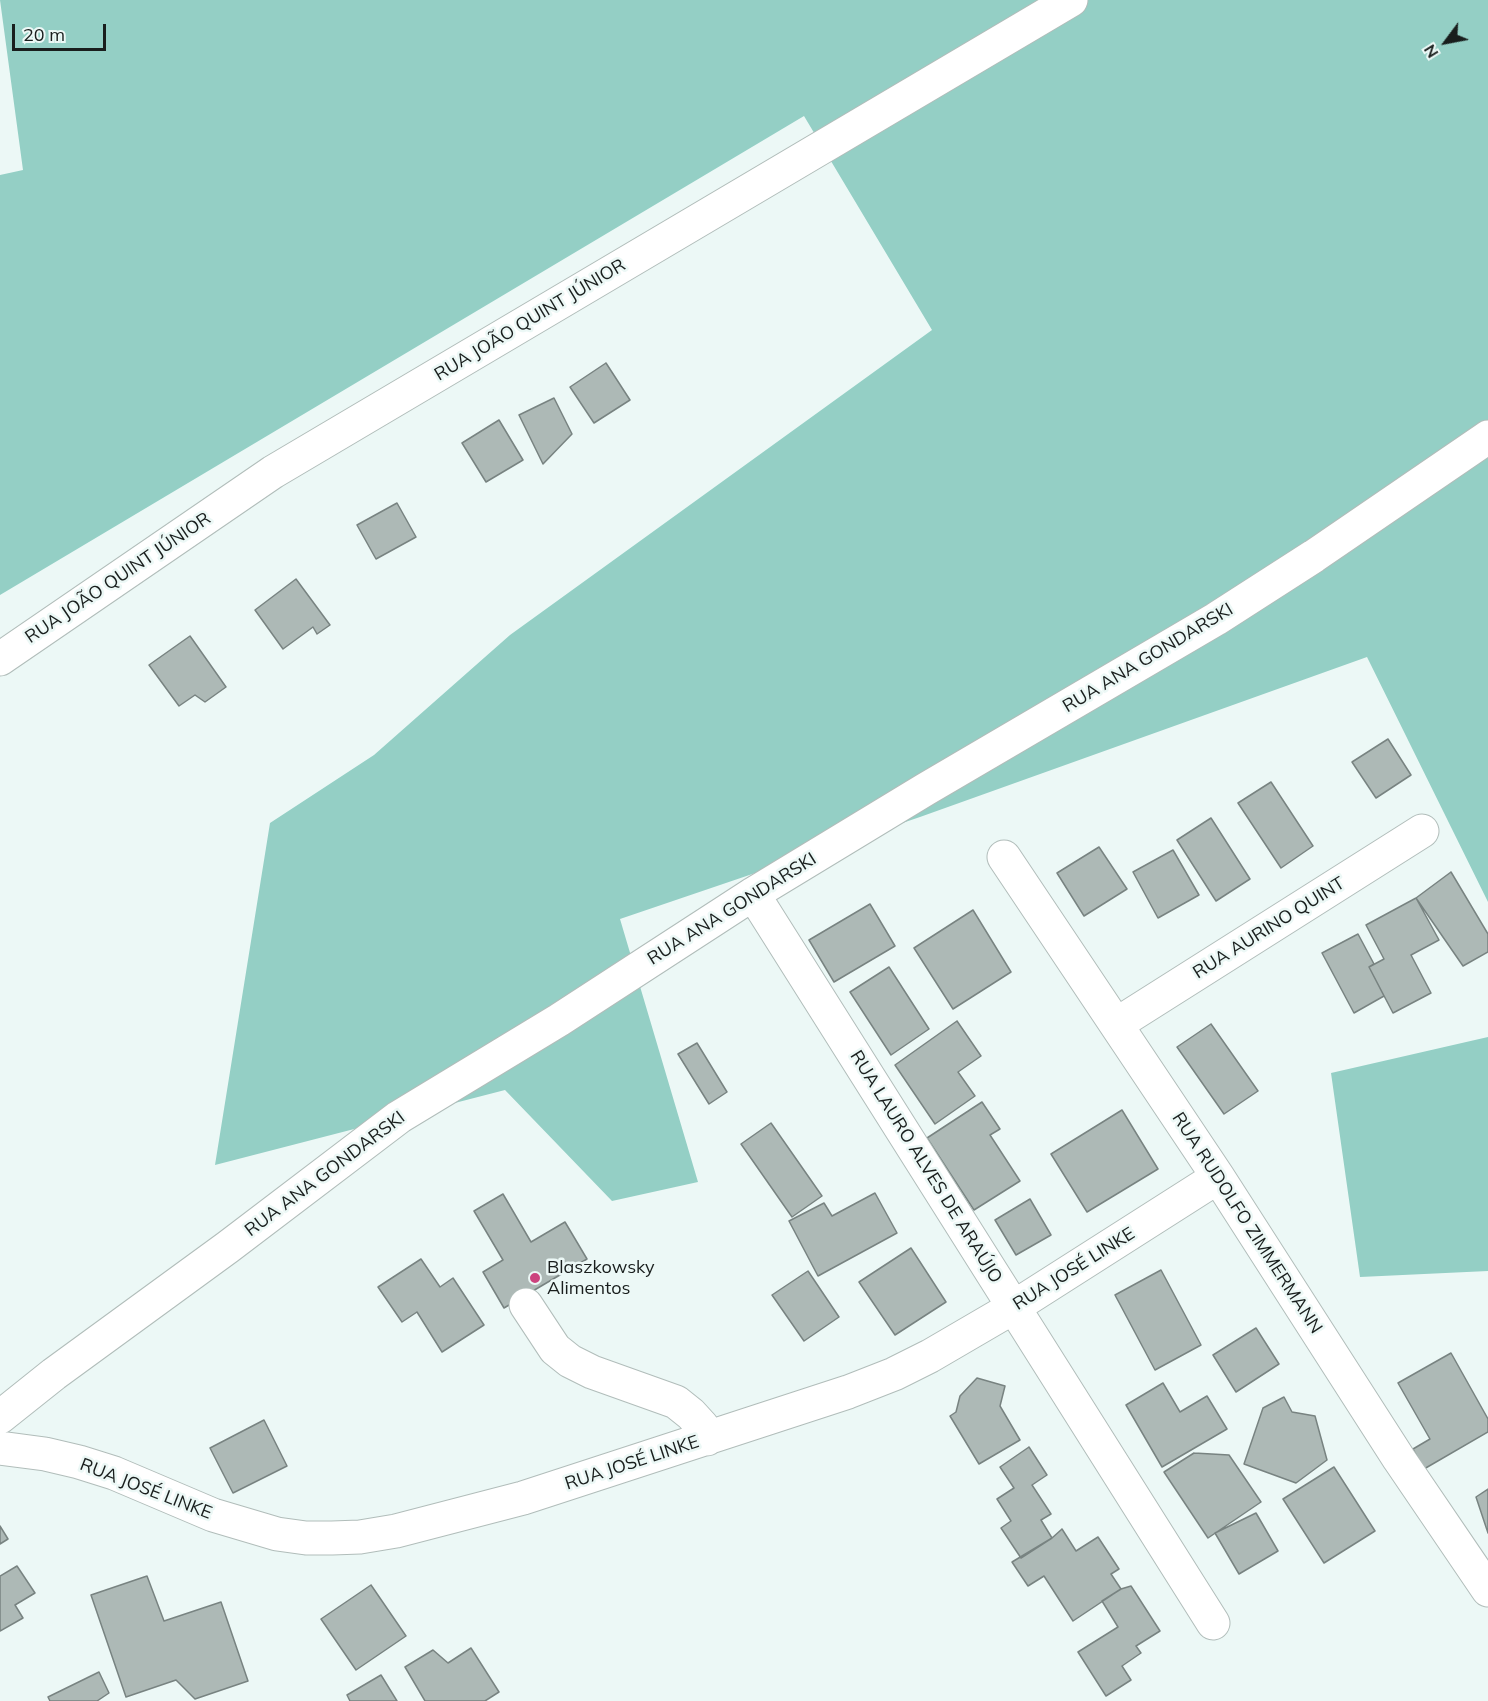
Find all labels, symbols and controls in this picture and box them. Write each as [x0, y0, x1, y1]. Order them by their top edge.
scale bar [15, 12, 110, 50]
north arrow [1416, 12, 1476, 72]
text: 20 m [23, 23, 65, 46]
text: N [1419, 41, 1442, 62]
street label: RUA JOÃO QUINT JÚNIOR [431, 254, 629, 386]
street label: RUA JOÃO QUINT JÚNIOR [21, 508, 215, 648]
street label: RUA ANA GONDARSKI [1059, 599, 1237, 717]
street label: RUA ANA GONDARSKI [644, 848, 820, 970]
street label: RUA AURINO QUINT [1189, 873, 1349, 983]
street label: RUA LAURO ALVES DE ARAÚJO [845, 1047, 1007, 1287]
street label: RUA ANA GONDARSKI [241, 1107, 409, 1241]
street label: RUA RUDOLFO ZIMMERMANN [1167, 1108, 1327, 1338]
street label: RUA JOSÉ LINKE [1009, 1223, 1139, 1315]
place label: Blaszkowsky Alimentos [547, 1257, 655, 1300]
marker: Blaszkowsky Alimentos [528, 1271, 542, 1285]
street label: RUA JOSÉ LINKE [562, 1431, 702, 1495]
street label: RUA JOSÉ LINKE [77, 1454, 215, 1524]

